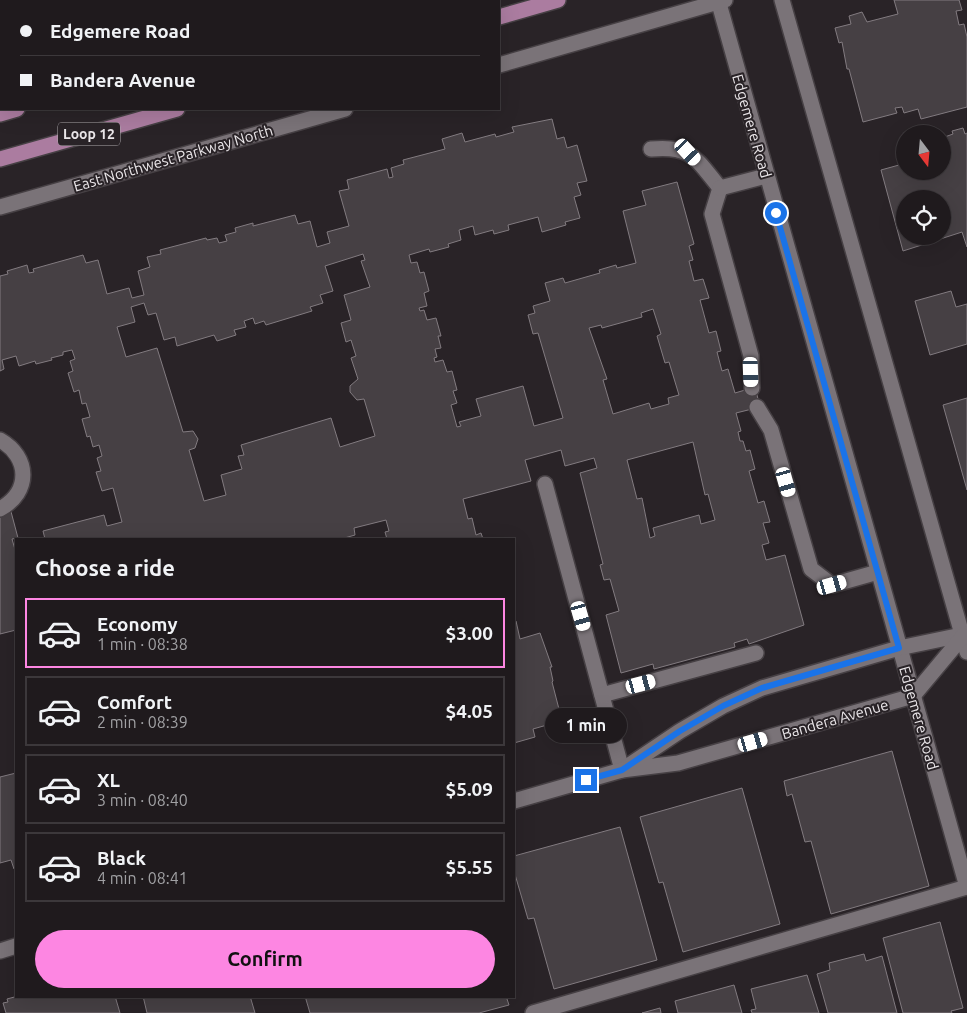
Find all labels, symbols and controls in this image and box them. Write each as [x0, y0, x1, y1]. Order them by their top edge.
text: Edgemere Road [50, 20, 190, 42]
text: Bandera Avenue [50, 69, 196, 91]
street label: Edgemere Road [729, 72, 775, 180]
street label: East Northwest Parkway North [71, 121, 275, 195]
road number: Loop 12 [58, 122, 120, 146]
north arrow [896, 125, 951, 180]
map controls [896, 125, 951, 245]
car [672, 136, 703, 168]
button: locate [896, 190, 951, 245]
route start [765, 202, 787, 224]
car [742, 357, 759, 387]
car [774, 466, 797, 498]
text: Choose a ride [35, 555, 175, 580]
car [815, 574, 848, 596]
car [569, 600, 592, 632]
icon: car [37, 611, 82, 656]
text: Economy [97, 613, 178, 635]
text: $3.00 [445, 622, 493, 644]
text: 1 min · 08:38 [97, 635, 188, 653]
street label: Edgemere Road [896, 664, 942, 772]
car [624, 673, 657, 695]
icon: car [37, 689, 82, 734]
text: Comfort [97, 691, 172, 713]
street label: Bandera Avenue [780, 696, 890, 742]
text: $4.05 [445, 700, 493, 722]
callout: 1 min [545, 708, 627, 742]
text: 2 min · 08:39 [97, 713, 188, 731]
text: 1 min [566, 716, 606, 734]
car [736, 731, 769, 753]
icon: car [37, 767, 82, 812]
text: XL [97, 769, 120, 791]
route end [575, 769, 597, 791]
text: $5.09 [445, 778, 493, 800]
text: 3 min · 08:40 [97, 791, 188, 809]
icon: car [37, 845, 82, 890]
text: Black [97, 847, 146, 869]
text: $5.55 [445, 856, 493, 878]
text: 4 min · 08:41 [97, 869, 188, 887]
button: Confirm [35, 930, 495, 988]

